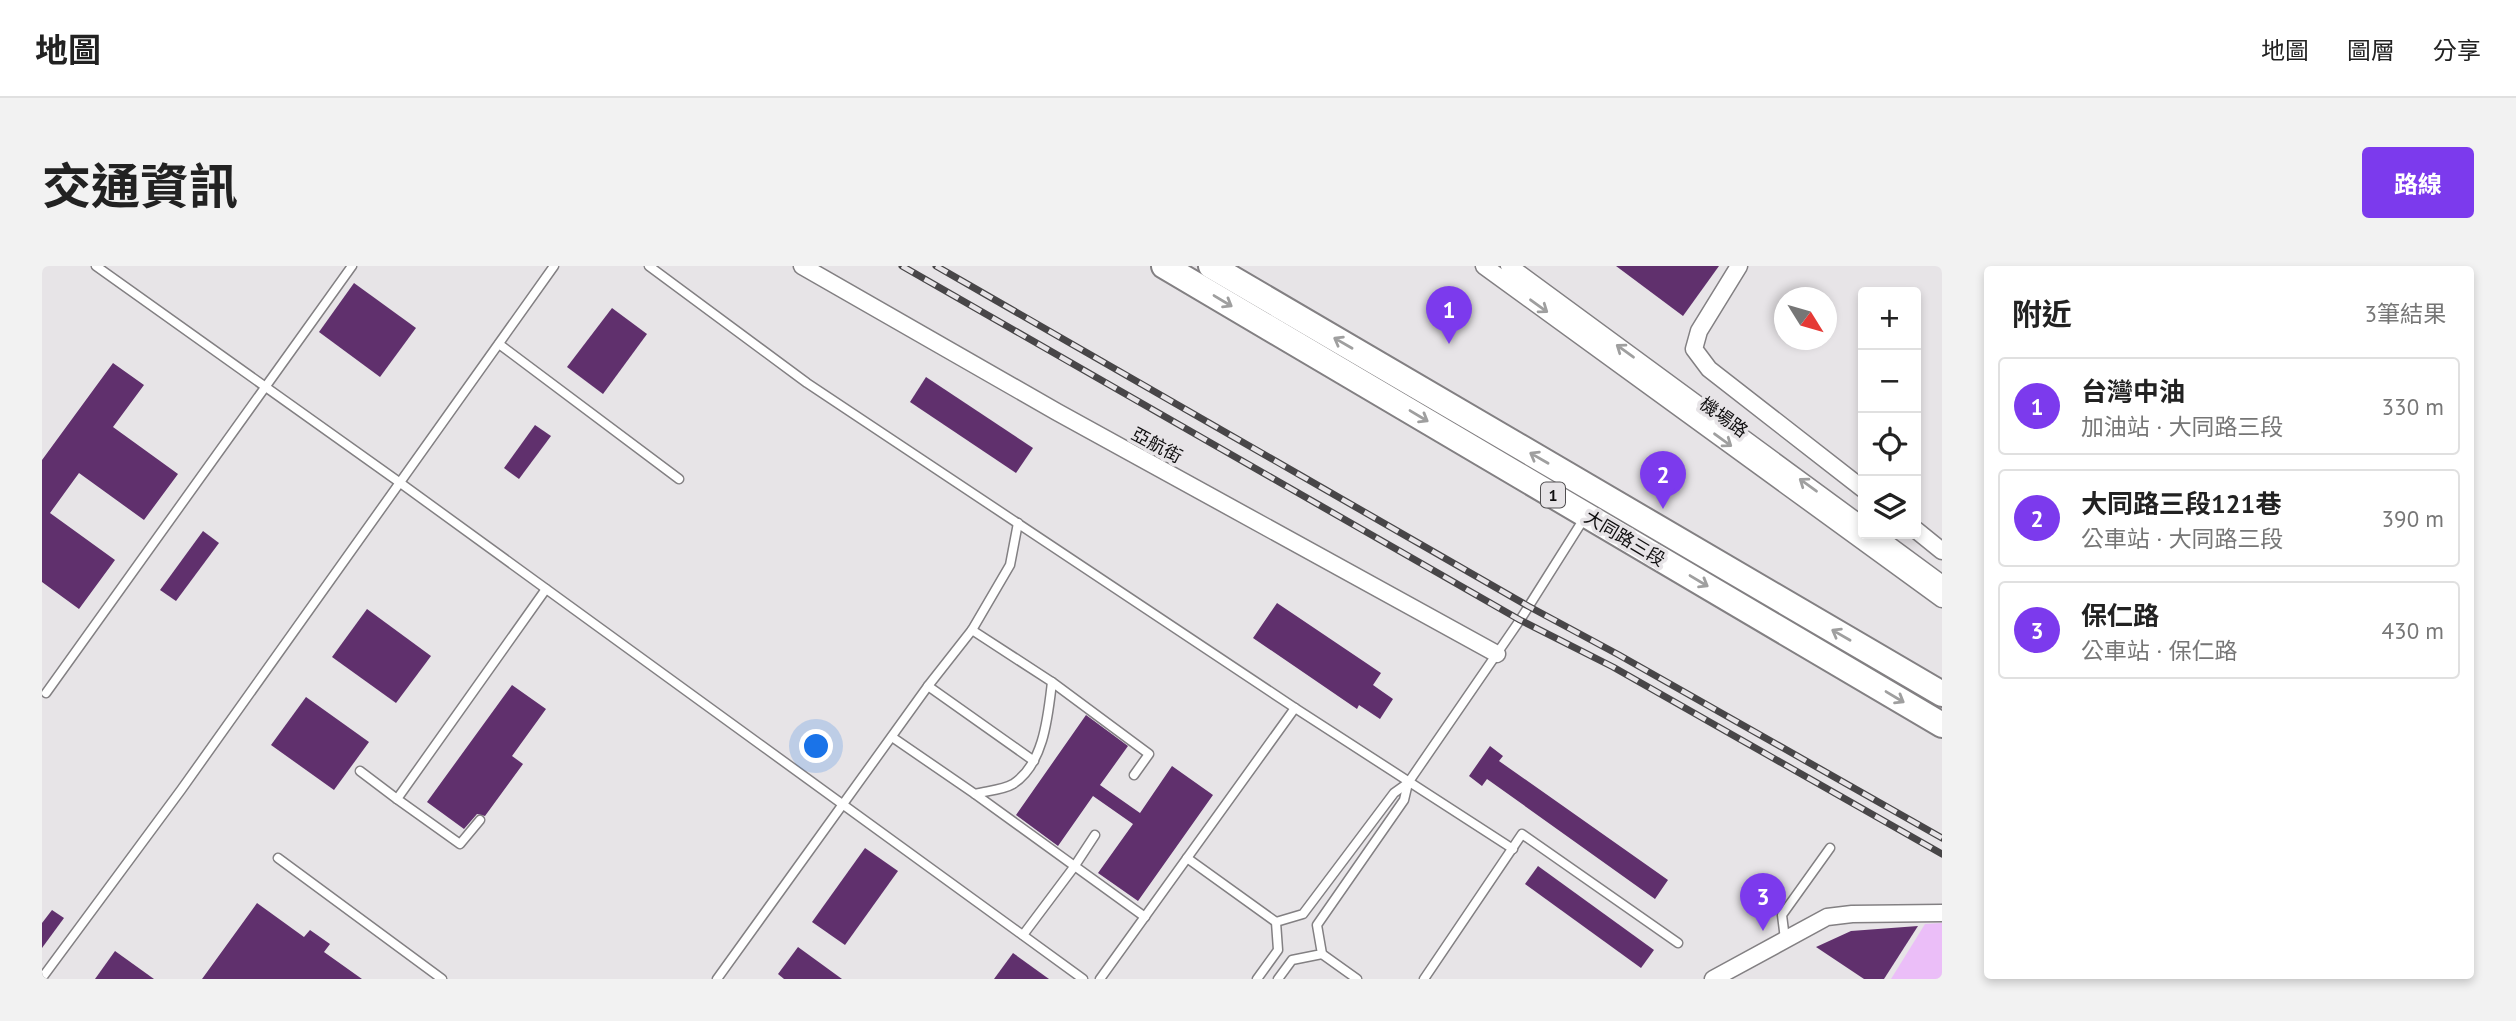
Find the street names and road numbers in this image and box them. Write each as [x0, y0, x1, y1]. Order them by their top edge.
street label: 機場路 [1695, 392, 1753, 442]
street label: 亞航街 [1128, 422, 1186, 468]
road number: 1 [1541, 482, 1565, 508]
street label: 大同路三段 [1581, 505, 1669, 571]

